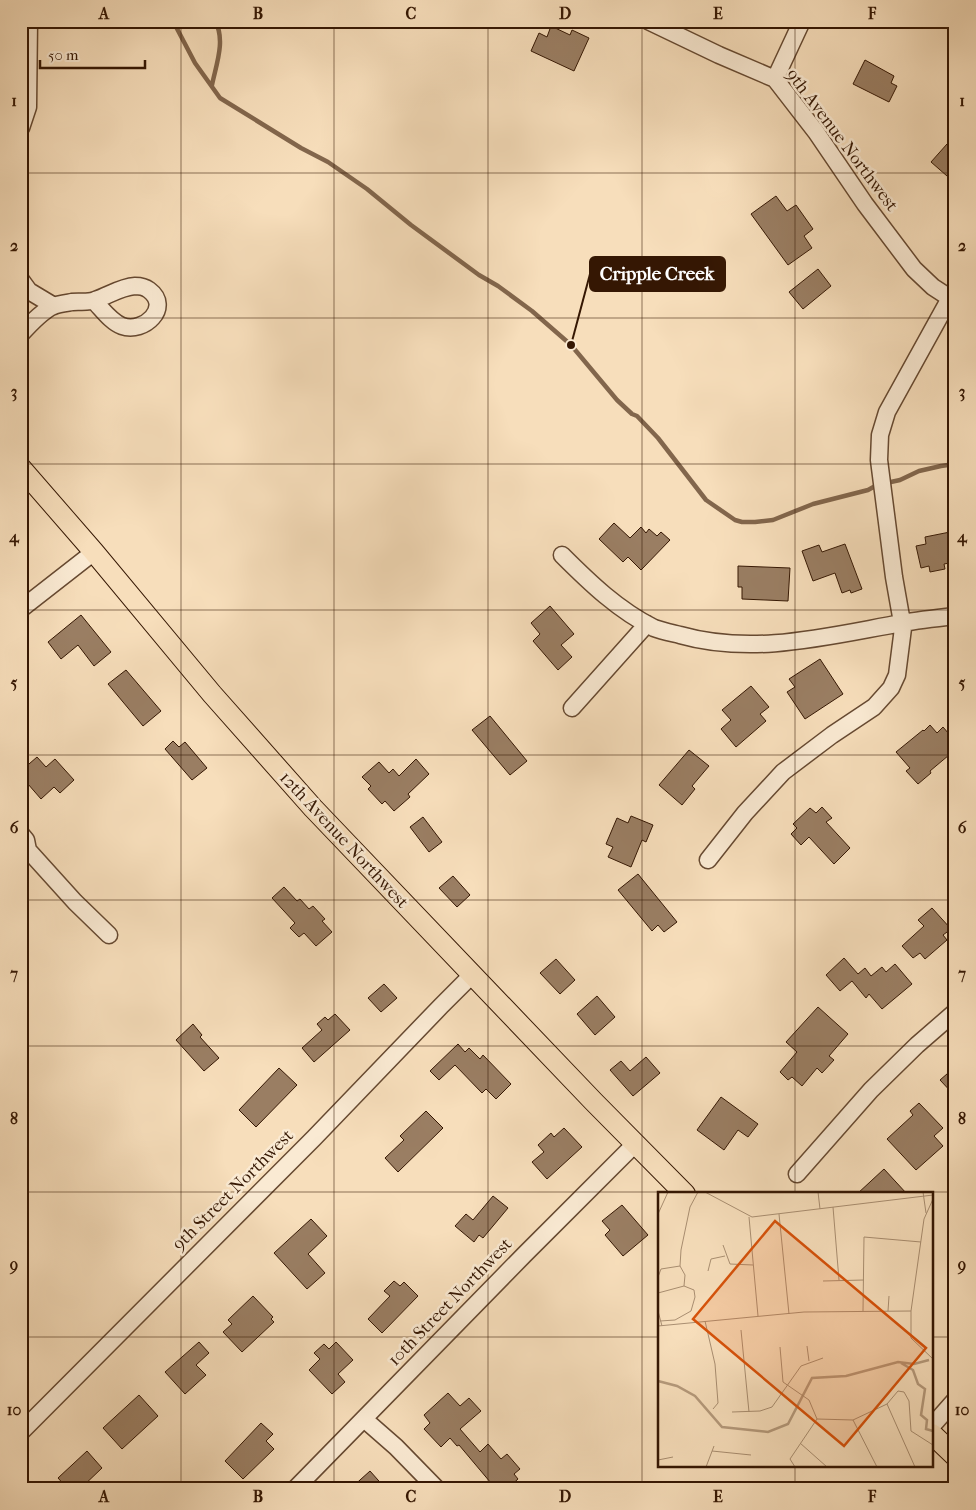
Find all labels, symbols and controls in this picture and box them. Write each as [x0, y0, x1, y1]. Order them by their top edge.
text: A [98, 4, 110, 23]
text: B [253, 4, 263, 23]
text: C [406, 4, 417, 23]
text: D [559, 4, 571, 23]
text: E [713, 4, 723, 23]
text: F [867, 4, 877, 23]
scale bar [40, 38, 145, 70]
text: 50 m [48, 46, 79, 64]
street label: 9th Avenue Northwest [782, 65, 903, 216]
text: 1 [11, 91, 17, 110]
text: 1 [959, 91, 965, 110]
text: 2 [10, 236, 18, 255]
text: 2 [958, 236, 966, 255]
callout: Cripple Creek [590, 257, 725, 291]
text: Cripple Creek [600, 263, 716, 285]
text: 3 [11, 382, 17, 402]
text: 3 [959, 382, 965, 402]
text: 4 [8, 527, 20, 547]
text: 4 [956, 527, 968, 547]
text: 5 [11, 673, 18, 692]
text: 5 [959, 673, 966, 692]
street label: 12th Avenue Northwest [275, 767, 413, 913]
text: 6 [10, 818, 19, 837]
text: 6 [958, 818, 967, 837]
text: 7 [9, 964, 18, 983]
text: 7 [957, 964, 966, 983]
text: 8 [10, 1109, 18, 1128]
text: 8 [958, 1109, 966, 1128]
street label: 9th Street Northwest [168, 1125, 298, 1255]
inset map [658, 1192, 934, 1468]
street label: 10th Street Northwest [384, 1233, 517, 1370]
text: 9 [9, 1255, 18, 1275]
text: 9 [957, 1255, 966, 1275]
text: 10 [7, 1400, 21, 1419]
text: 10 [955, 1400, 969, 1419]
text: A [98, 1487, 110, 1506]
text: B [253, 1487, 263, 1506]
text: C [406, 1487, 417, 1506]
text: D [559, 1487, 571, 1506]
text: E [713, 1487, 723, 1506]
text: F [867, 1487, 877, 1506]

